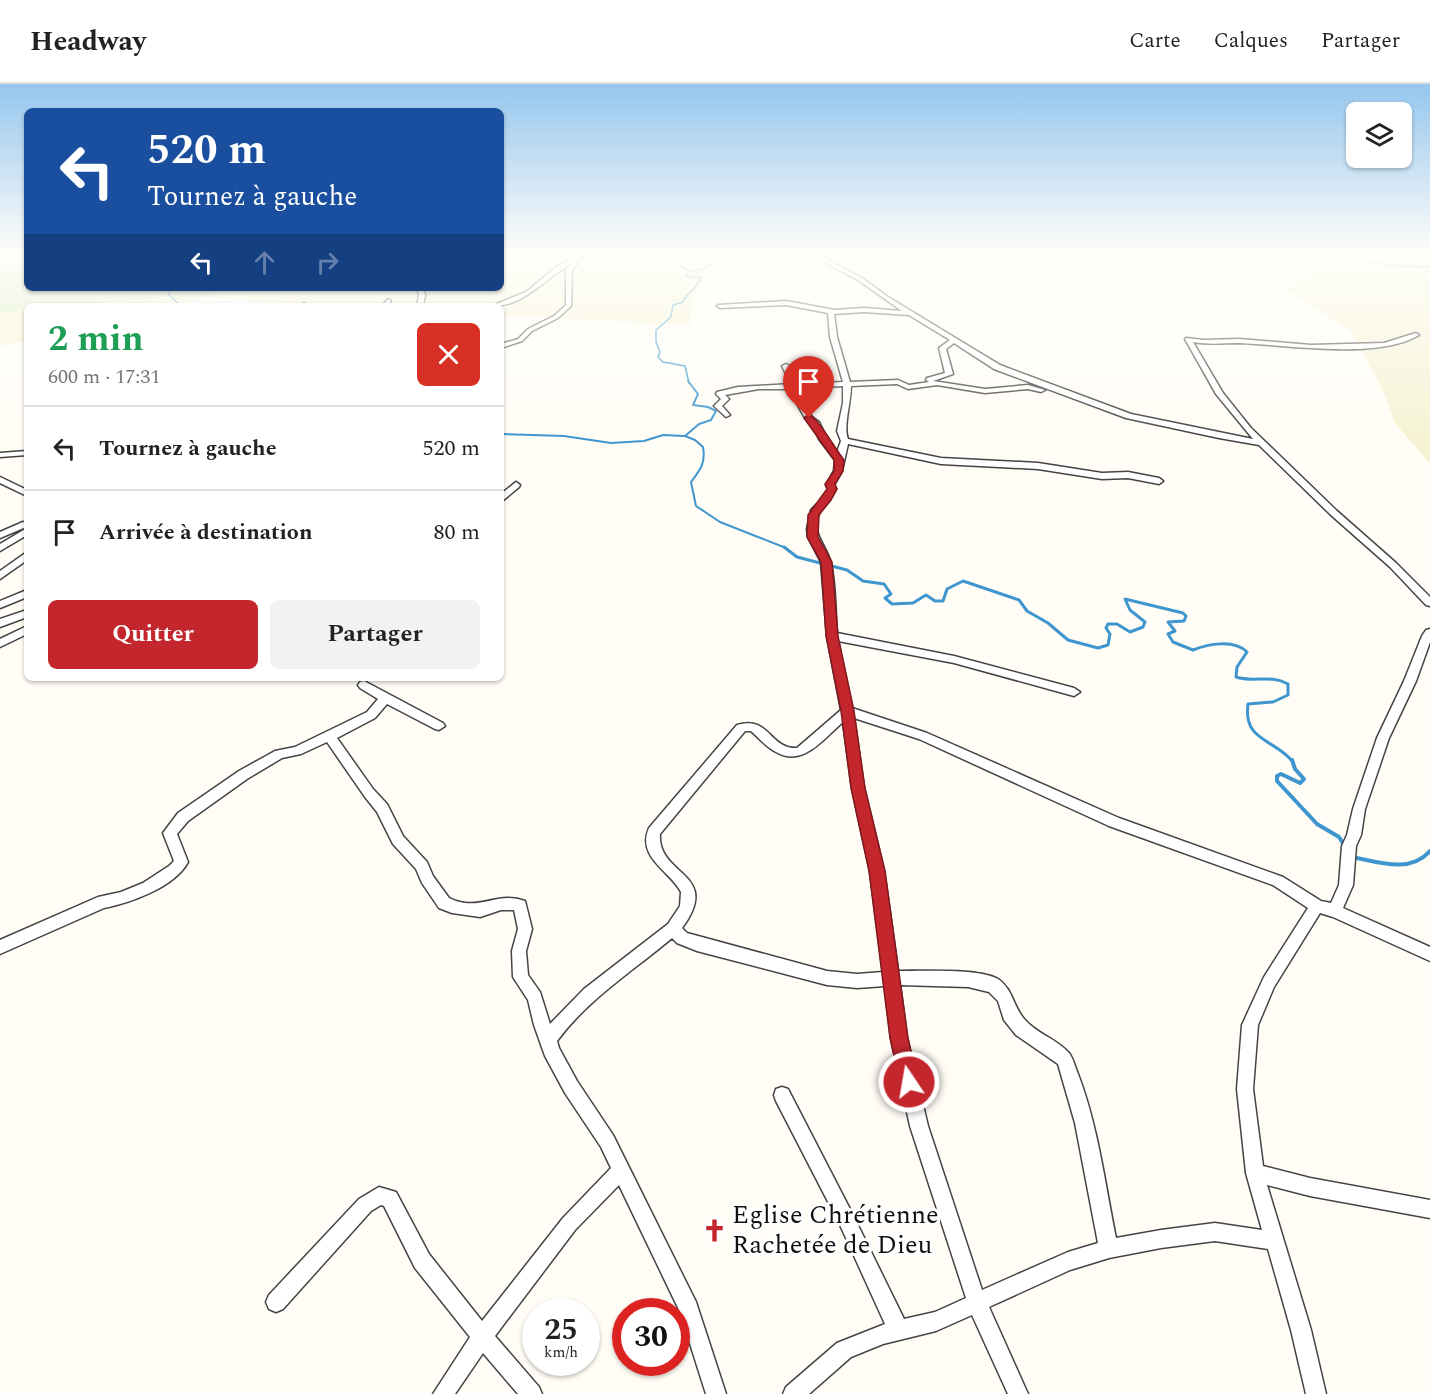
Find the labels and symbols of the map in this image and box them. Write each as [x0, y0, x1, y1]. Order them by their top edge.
pin [783, 356, 834, 418]
position arrow [877, 1050, 941, 1114]
place label: Eglise Chrétienne Rachetée de Dieu [732, 1195, 939, 1265]
church icon: Eglise Chrétienne Rachetée de Dieu [701, 1217, 727, 1243]
speed limit sign: 30 [612, 1298, 690, 1376]

